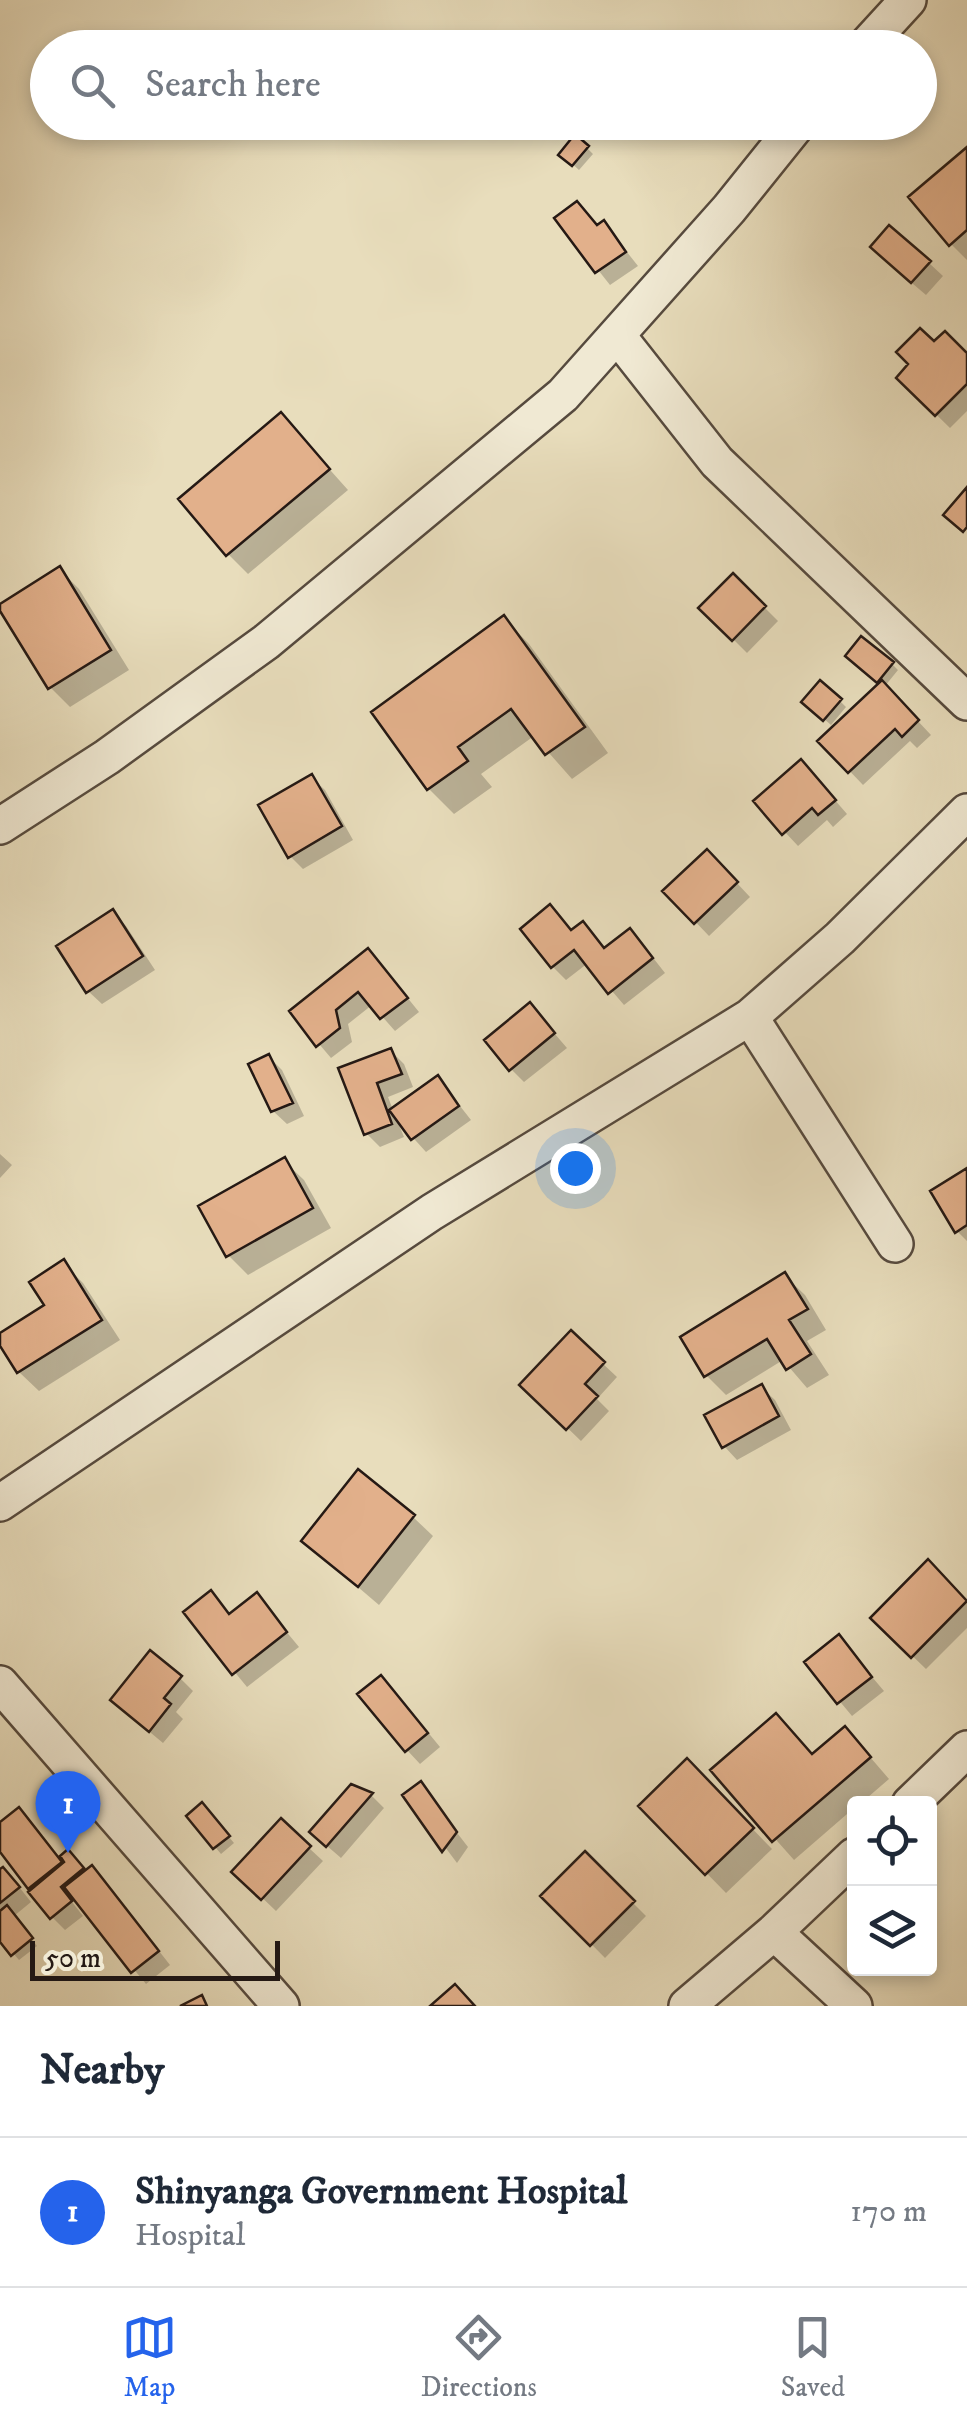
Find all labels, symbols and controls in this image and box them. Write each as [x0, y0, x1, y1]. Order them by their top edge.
search box [30, 30, 937, 140]
icon: search [65, 58, 120, 113]
text: Search here [145, 61, 321, 109]
your location [550, 1143, 601, 1194]
pin: 1 [36, 1770, 100, 1853]
map controls [847, 1796, 937, 1976]
button: locate [847, 1796, 937, 1886]
button: layers [847, 1886, 937, 1976]
scale bar [30, 1936, 280, 1980]
text: 50 m [45, 1941, 101, 1976]
text: Nearby [40, 2045, 164, 2097]
text: Shinyanga Government Hospital [135, 2168, 628, 2216]
text: 1 [67, 2192, 78, 2232]
text: 170 m [850, 2192, 927, 2232]
text: Hospital [135, 2216, 245, 2256]
tab: Map [122, 2310, 177, 2405]
tab: Directions [421, 2310, 537, 2405]
tab: Saved [781, 2310, 845, 2405]

